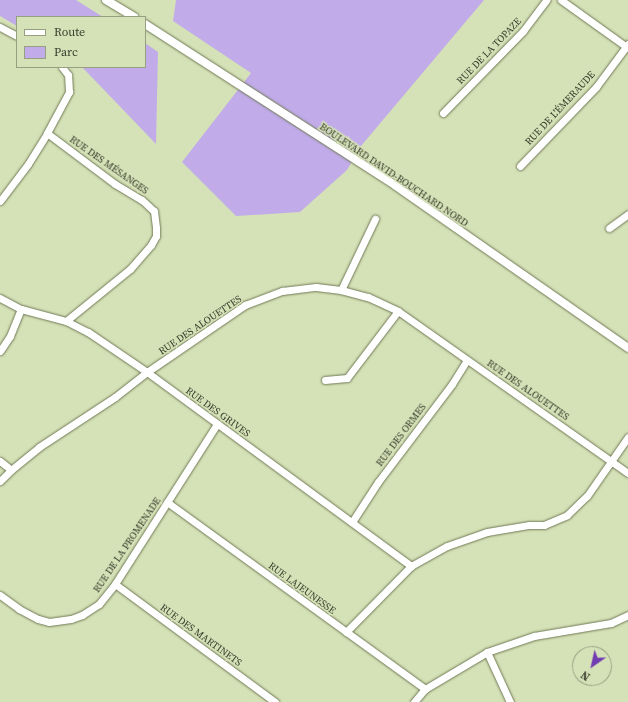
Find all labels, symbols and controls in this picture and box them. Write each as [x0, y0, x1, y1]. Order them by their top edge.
street label: RUE DE LA TOPAZE [454, 15, 524, 87]
legend [16, 16, 146, 68]
text: Route [54, 24, 85, 40]
text: Parc [54, 44, 78, 60]
street label: RUE DE L'ÉMERAUDE [523, 68, 597, 148]
street label: BOULEVARD DAVID-BOUCHARD NORD [317, 121, 471, 229]
street label: RUE DES MÉSANGES [67, 133, 151, 197]
street label: RUE DES ALOUETTES [156, 293, 244, 357]
street label: RUE DES ALOUETTES [485, 357, 571, 423]
street label: RUE DES GRIVES [183, 385, 253, 439]
street label: RUE DES ORMES [374, 401, 428, 469]
street label: RUE DE LA PROMENADE [91, 495, 163, 595]
street label: RUE LAJEUNESSE [266, 560, 338, 616]
street label: RUE DES MARTINETS [158, 601, 244, 669]
north arrow [572, 646, 612, 686]
text: N [578, 667, 593, 684]

